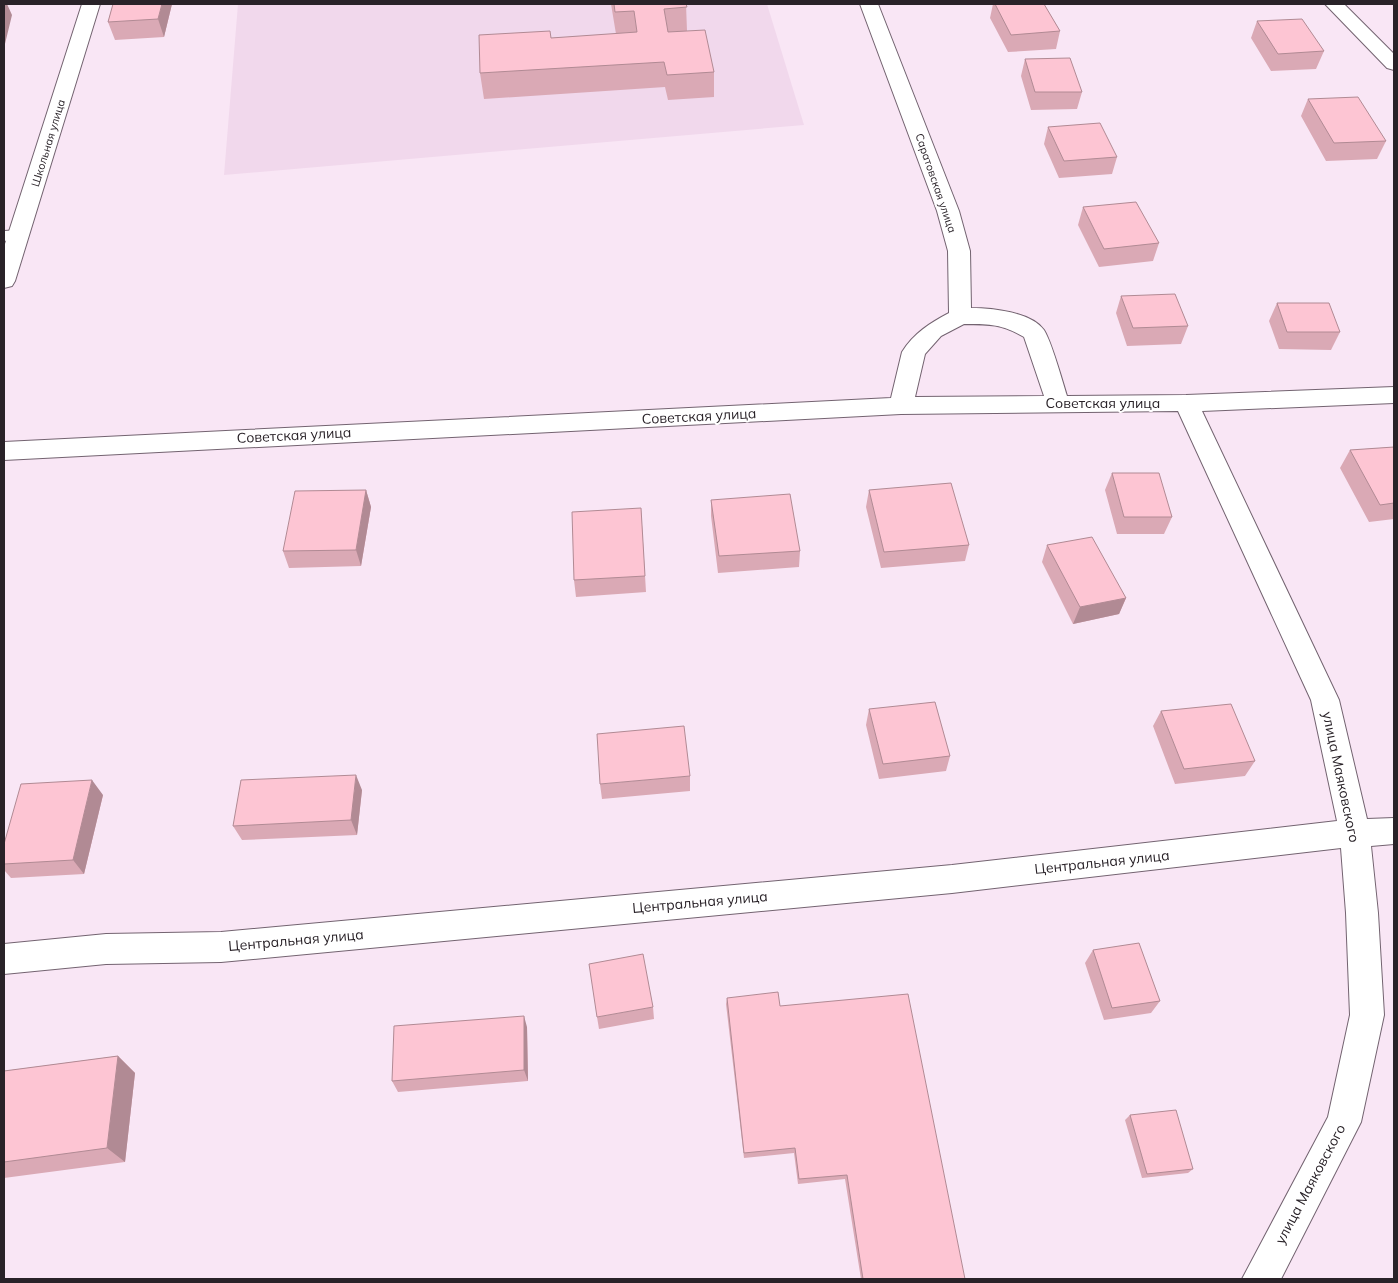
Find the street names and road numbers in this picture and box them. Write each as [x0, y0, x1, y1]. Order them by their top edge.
street label: Школьная улица [28, 98, 68, 188]
street label: Саратовская улица [912, 131, 960, 235]
street label: Советская улица [1046, 394, 1160, 412]
street label: Советская улица [641, 404, 757, 428]
street label: Советская улица [236, 423, 352, 447]
street label: улица Маяковского [1318, 710, 1364, 844]
street label: Центральная улица [1034, 846, 1170, 878]
street label: Центральная улица [632, 887, 768, 917]
street label: Центральная улица [228, 925, 364, 955]
street label: улица Маяковского [1271, 1121, 1349, 1247]

